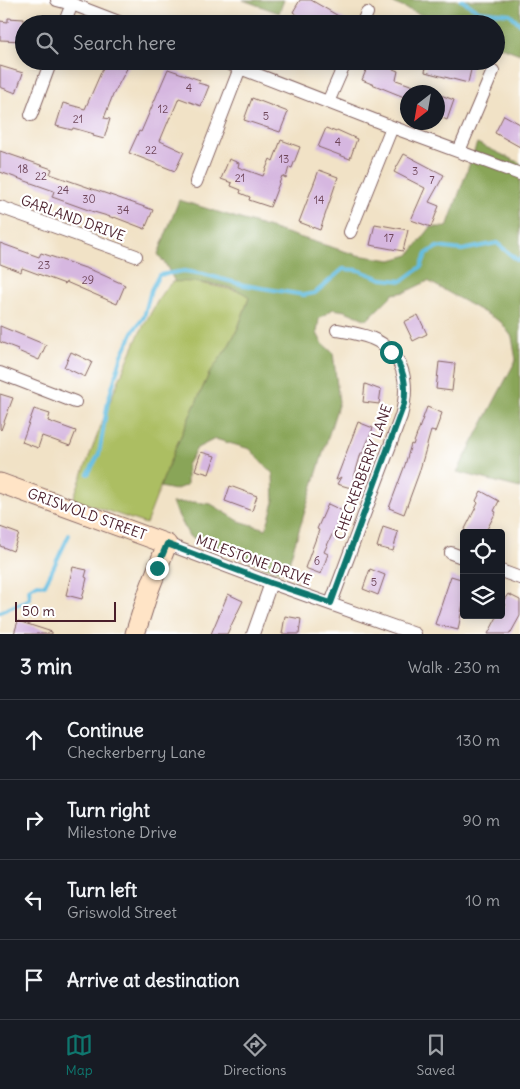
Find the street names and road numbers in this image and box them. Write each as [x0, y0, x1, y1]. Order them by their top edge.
street label: GARLAND DRIVE [18, 191, 128, 245]
street label: CHECKERBERRY LANE [330, 402, 396, 542]
street label: GRISWOLD STREET [25, 484, 149, 544]
street label: MILESTONE DRIVE [194, 531, 314, 589]

